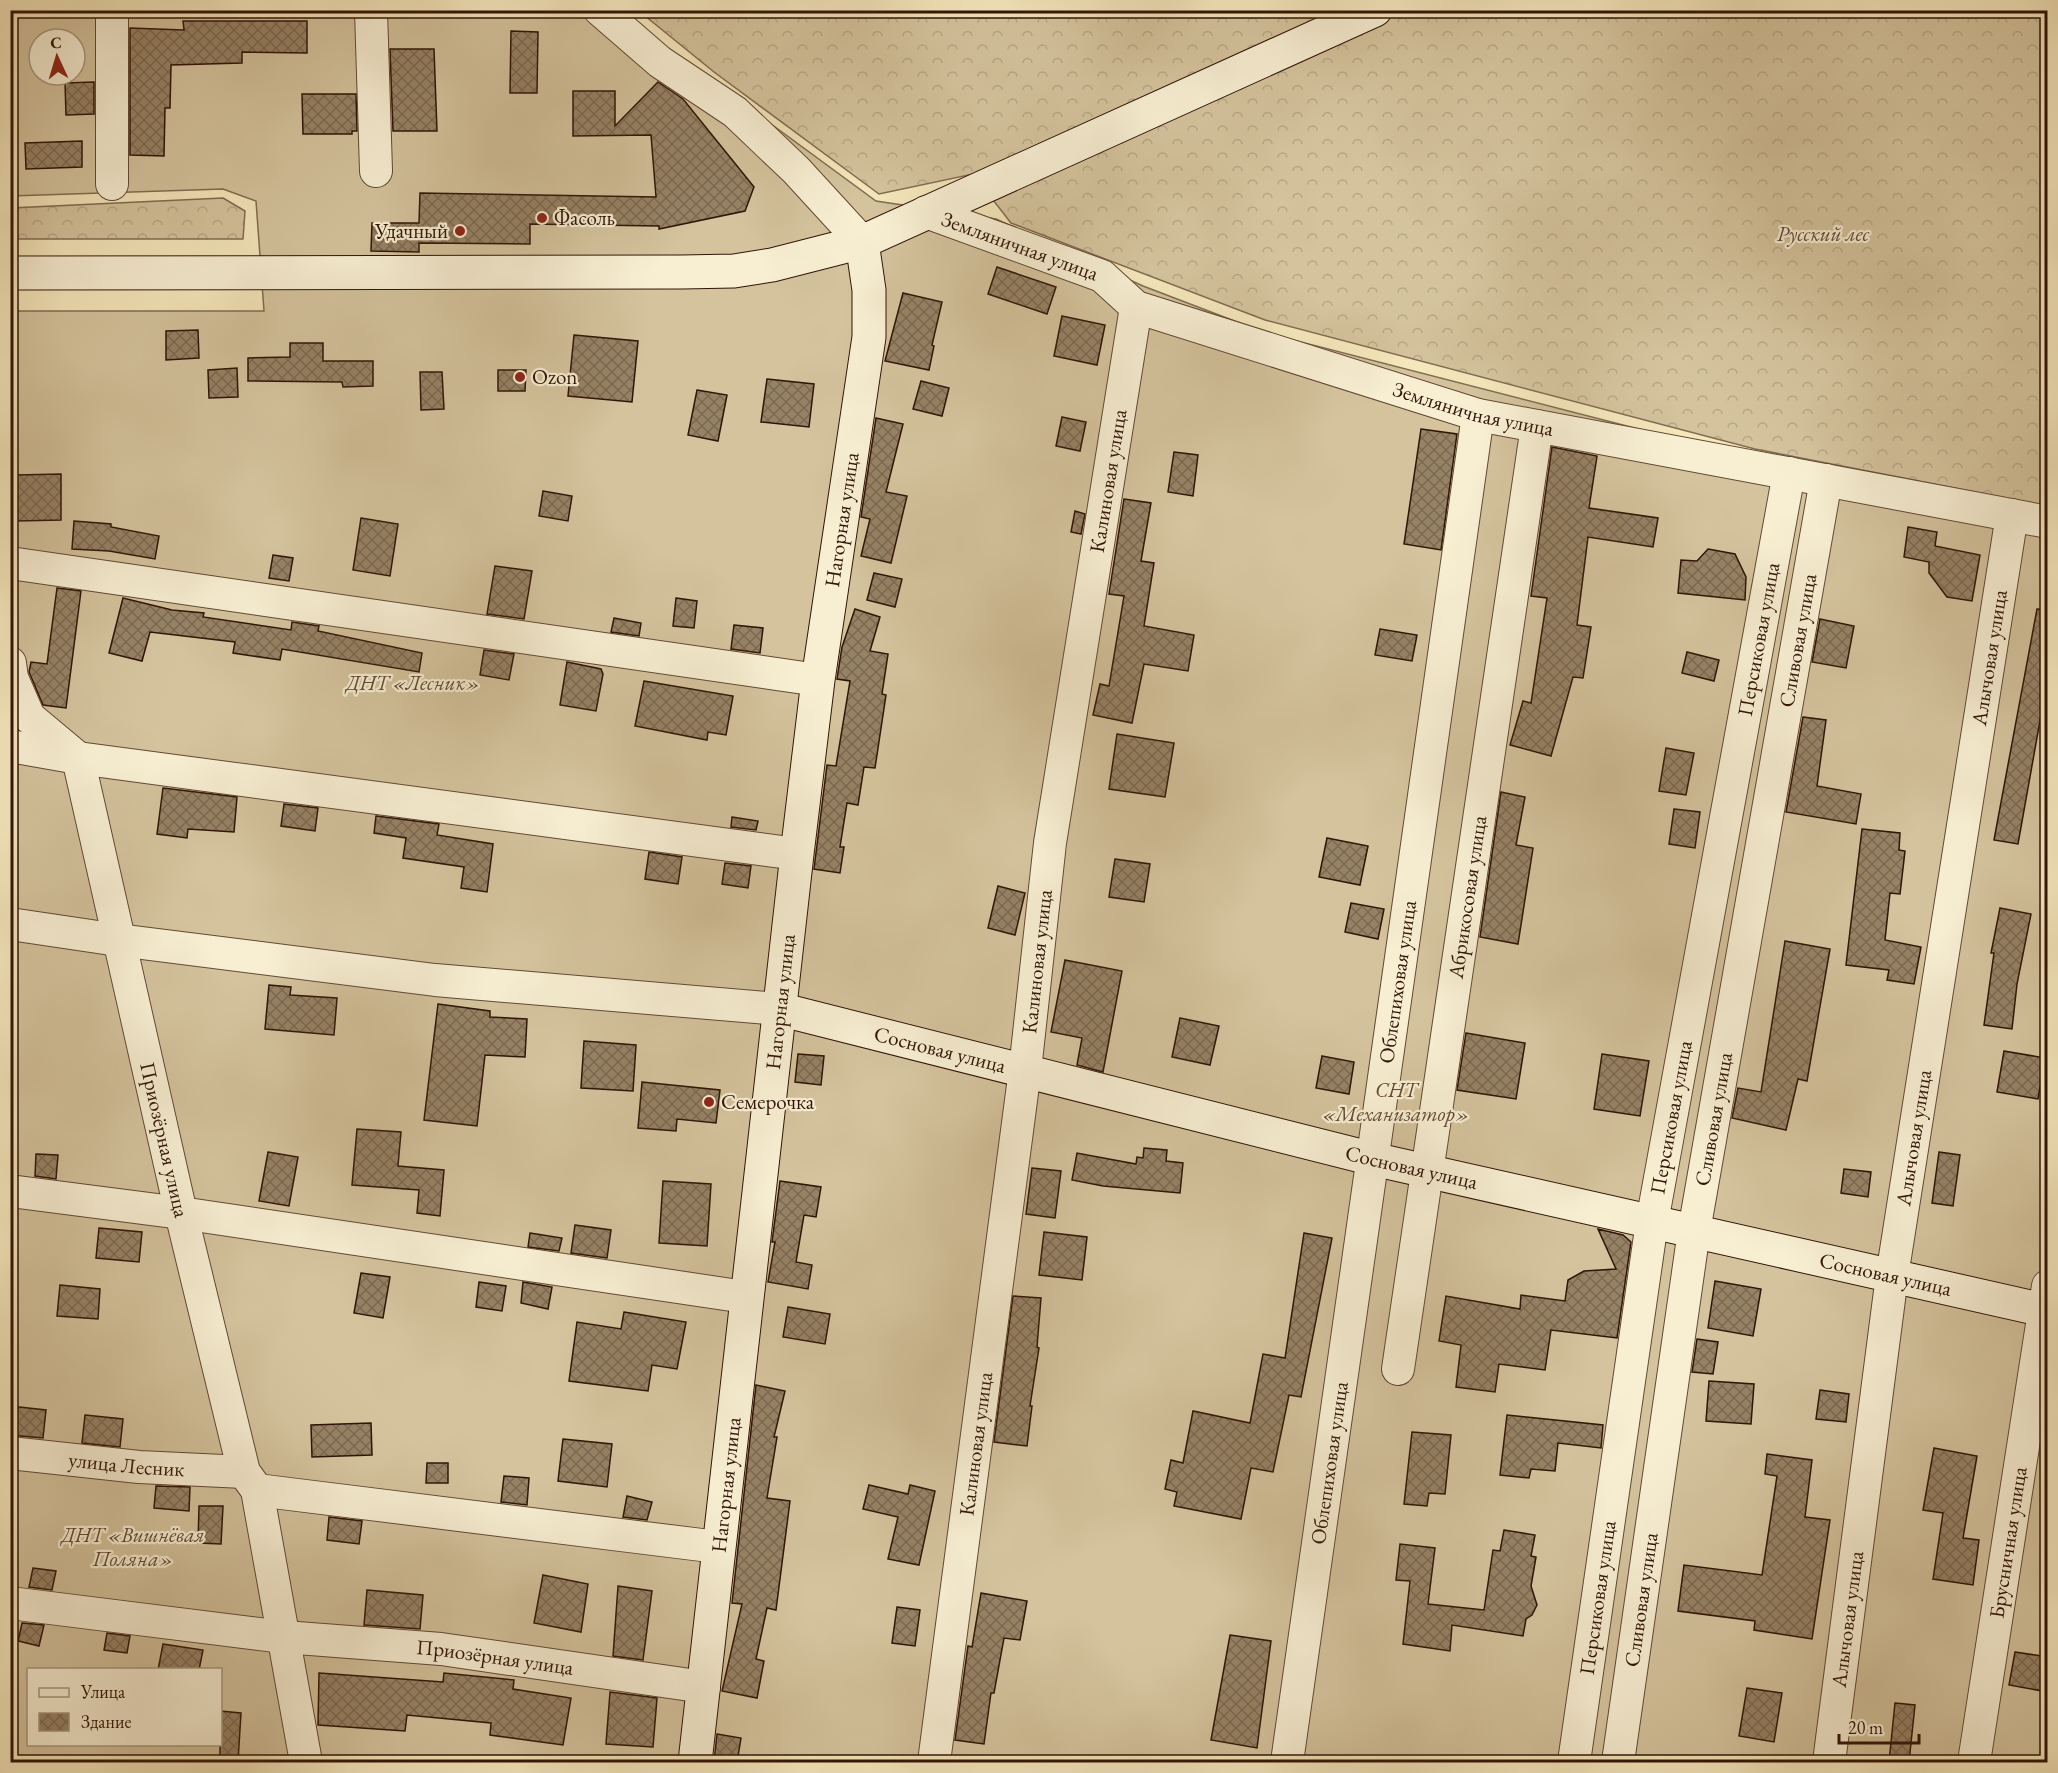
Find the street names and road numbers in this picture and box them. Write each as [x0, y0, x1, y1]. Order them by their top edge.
street label: Земляничная улица [938, 205, 1103, 287]
street label: Земляничная улица [1390, 375, 1556, 442]
street label: Калиновая улица [1083, 407, 1132, 555]
street label: Нагорная улица [818, 450, 865, 589]
street label: Персиковая улица [1731, 560, 1786, 718]
street label: Сливовая улица [1772, 571, 1822, 709]
street label: Алычовая улица [1965, 587, 2013, 729]
street label: Абрикосовая улица [1442, 813, 1493, 981]
street label: Калиновая улица [1015, 888, 1058, 1035]
street label: Облепиховая улица [1372, 898, 1422, 1065]
street label: Нагорная улица [759, 932, 801, 1071]
street label: Сосновая улица [871, 1020, 1009, 1079]
street label: Персиковая улица [1643, 1038, 1698, 1196]
street label: Сливовая улица [1688, 1049, 1738, 1188]
street label: Приозёрная улица [134, 1059, 196, 1221]
street label: Алычовая улица [1889, 1067, 1937, 1209]
street label: Сосновая улица [1343, 1139, 1481, 1195]
street label: Сосновая улица [1817, 1246, 1955, 1302]
street label: Калиновая улица [953, 1370, 998, 1517]
street label: Облепиховая улица [1304, 1379, 1354, 1546]
street label: Нагорная улица [705, 1415, 747, 1554]
street label: улица Лесник [67, 1445, 185, 1482]
street label: Брусничная улица [1983, 1464, 2033, 1620]
street label: Персиковая улица [1573, 1518, 1622, 1677]
street label: Сливовая улица [1618, 1530, 1664, 1669]
street label: Алычовая улица [1825, 1549, 1869, 1690]
street label: Приозёрная улица [415, 1633, 576, 1681]

